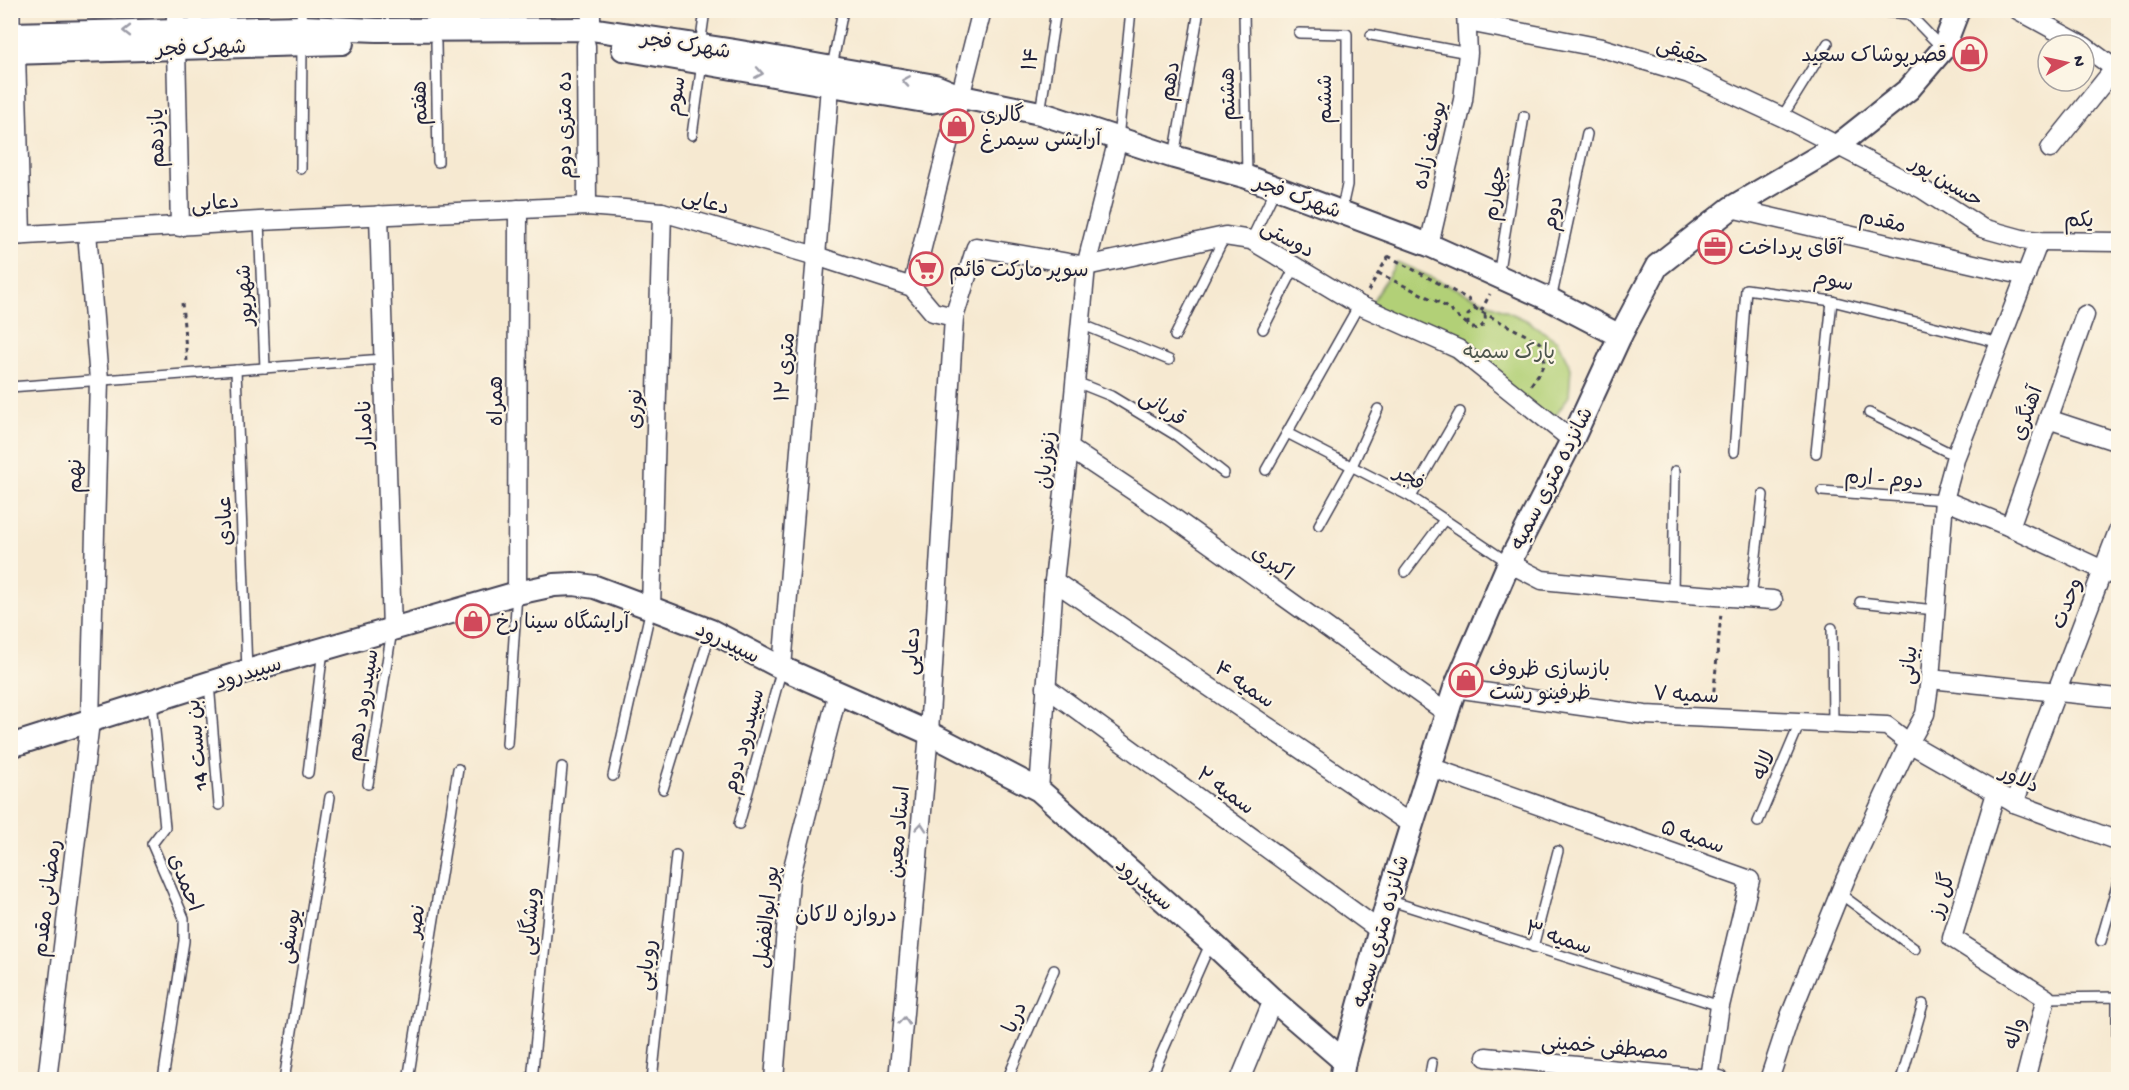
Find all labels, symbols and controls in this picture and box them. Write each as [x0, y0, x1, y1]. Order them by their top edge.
one-way arrow [123, 25, 132, 37]
street label: شهرک فجر [637, 28, 732, 67]
north arrow [2036, 33, 2096, 93]
street label: حقیقی [1652, 34, 1711, 75]
street label: شهرک فجر [153, 36, 247, 65]
shop icon: قصرپوشاک سعید [1952, 36, 1988, 72]
place label: قصرپوشاک سعید [1801, 45, 1947, 70]
street label: ۱۴ [1019, 46, 1048, 73]
text: N [2067, 55, 2088, 68]
street label: دهم [1157, 60, 1188, 103]
one-way arrow [754, 66, 764, 79]
street label: هشتم [1218, 67, 1243, 121]
street label: ده متری دوم [555, 71, 580, 179]
street label: ششم [1315, 74, 1340, 124]
street label: سوم [663, 75, 694, 118]
one-way arrow [901, 75, 911, 88]
street label: هفتم [410, 80, 435, 126]
street label: یوسف زاده [1410, 99, 1455, 192]
place label: گالری آرایشی سیمرغ [980, 102, 1102, 154]
street label: یازدهم [146, 108, 173, 168]
shop icon: گالری آرایشی سیمرغ [939, 108, 975, 144]
street label: حسین پور [1903, 152, 1986, 215]
street label: چهارم [1481, 164, 1514, 223]
street label: شهرک فجر [1248, 171, 1344, 227]
street label: دعایی [678, 186, 732, 223]
street label: دعایی [190, 191, 240, 220]
street label: دوم [1540, 194, 1571, 233]
street label: مقدم [1856, 206, 1908, 241]
street label: یکم [2064, 210, 2094, 235]
street label: دوستی [1255, 216, 1317, 266]
office icon: آقای پرداخت [1697, 229, 1733, 265]
place label: آقای پرداخت [1738, 236, 1844, 263]
supermarket icon: سوپر مارکت قائم [908, 251, 944, 287]
place label: سوپر مارکت قائم [949, 260, 1089, 285]
street label: شهریور [233, 264, 262, 328]
street label: سوم [1811, 267, 1855, 300]
street label: ۱۲ متری [772, 331, 803, 403]
park label: پارک سمیه [1463, 342, 1555, 367]
street label: همراه [486, 376, 511, 426]
street label: آهنگری [2005, 382, 2051, 445]
street label: قربانی [1133, 386, 1189, 434]
street label: نوری [624, 389, 651, 430]
street label: نامدار [354, 399, 381, 451]
street label: شانزده متری سمیه [1507, 404, 1601, 555]
street label: زنوزیان [1033, 430, 1064, 491]
street label: نهم [65, 459, 90, 493]
street label: فجر [1387, 461, 1428, 499]
street label: دوم - ارم [1843, 466, 1924, 497]
street label: عبادی [214, 496, 241, 546]
street label: اکبری [1245, 541, 1297, 588]
street label: وحدت [2048, 575, 2090, 634]
shop icon: آرایشگاه سینا رخ [455, 603, 491, 639]
place label: آرایشگاه سینا رخ [496, 609, 630, 637]
street label: سپیدرود [690, 619, 763, 671]
street label: دعایی [901, 627, 928, 676]
street label: بیانی [1897, 645, 1926, 686]
street label: سپیدرود دهم [344, 648, 387, 763]
street label: سپیدرود [213, 653, 285, 697]
street label: سمیه ۴ [1208, 658, 1278, 716]
place label: بازسازی ظروف ظرفینو رشت [1489, 659, 1610, 708]
shop icon: بازسازی ظروف ظرفینو رشت [1448, 662, 1484, 698]
street label: سمیه ۷ [1652, 683, 1720, 712]
street label: سپیدرود دوم [720, 687, 772, 797]
street label: بن بست 14 [183, 698, 216, 792]
street label: لاله [1749, 748, 1783, 785]
street label: دلاور [1993, 760, 2042, 801]
street label: سمیه ۲ [1190, 763, 1258, 822]
street label: استاد معین [885, 785, 918, 880]
street label: سمیه ۵ [1657, 817, 1727, 862]
one-way arrow [914, 822, 927, 832]
street label: رمضانی مقدم [30, 838, 69, 959]
street label: احمدی [160, 851, 205, 916]
street label: شانزده متری سمیه [1350, 853, 1417, 1011]
street label: سپیدرود [1109, 855, 1177, 919]
street label: پور ابوالفضل [752, 865, 787, 970]
street label: گل رز [1922, 870, 1963, 923]
street label: ویشگایی [514, 886, 548, 956]
street label: نصر [403, 903, 433, 942]
district label: دروازه لاکان [795, 904, 897, 930]
street label: یوسفی [276, 907, 309, 966]
street label: سمیه ۳ [1521, 918, 1594, 963]
street label: رویایی [634, 938, 665, 992]
street label: دریا [1000, 999, 1035, 1038]
street label: واله [2001, 1015, 2034, 1053]
one-way arrow [897, 1017, 910, 1026]
street label: مصطفی خمینی [1540, 1031, 1669, 1068]

